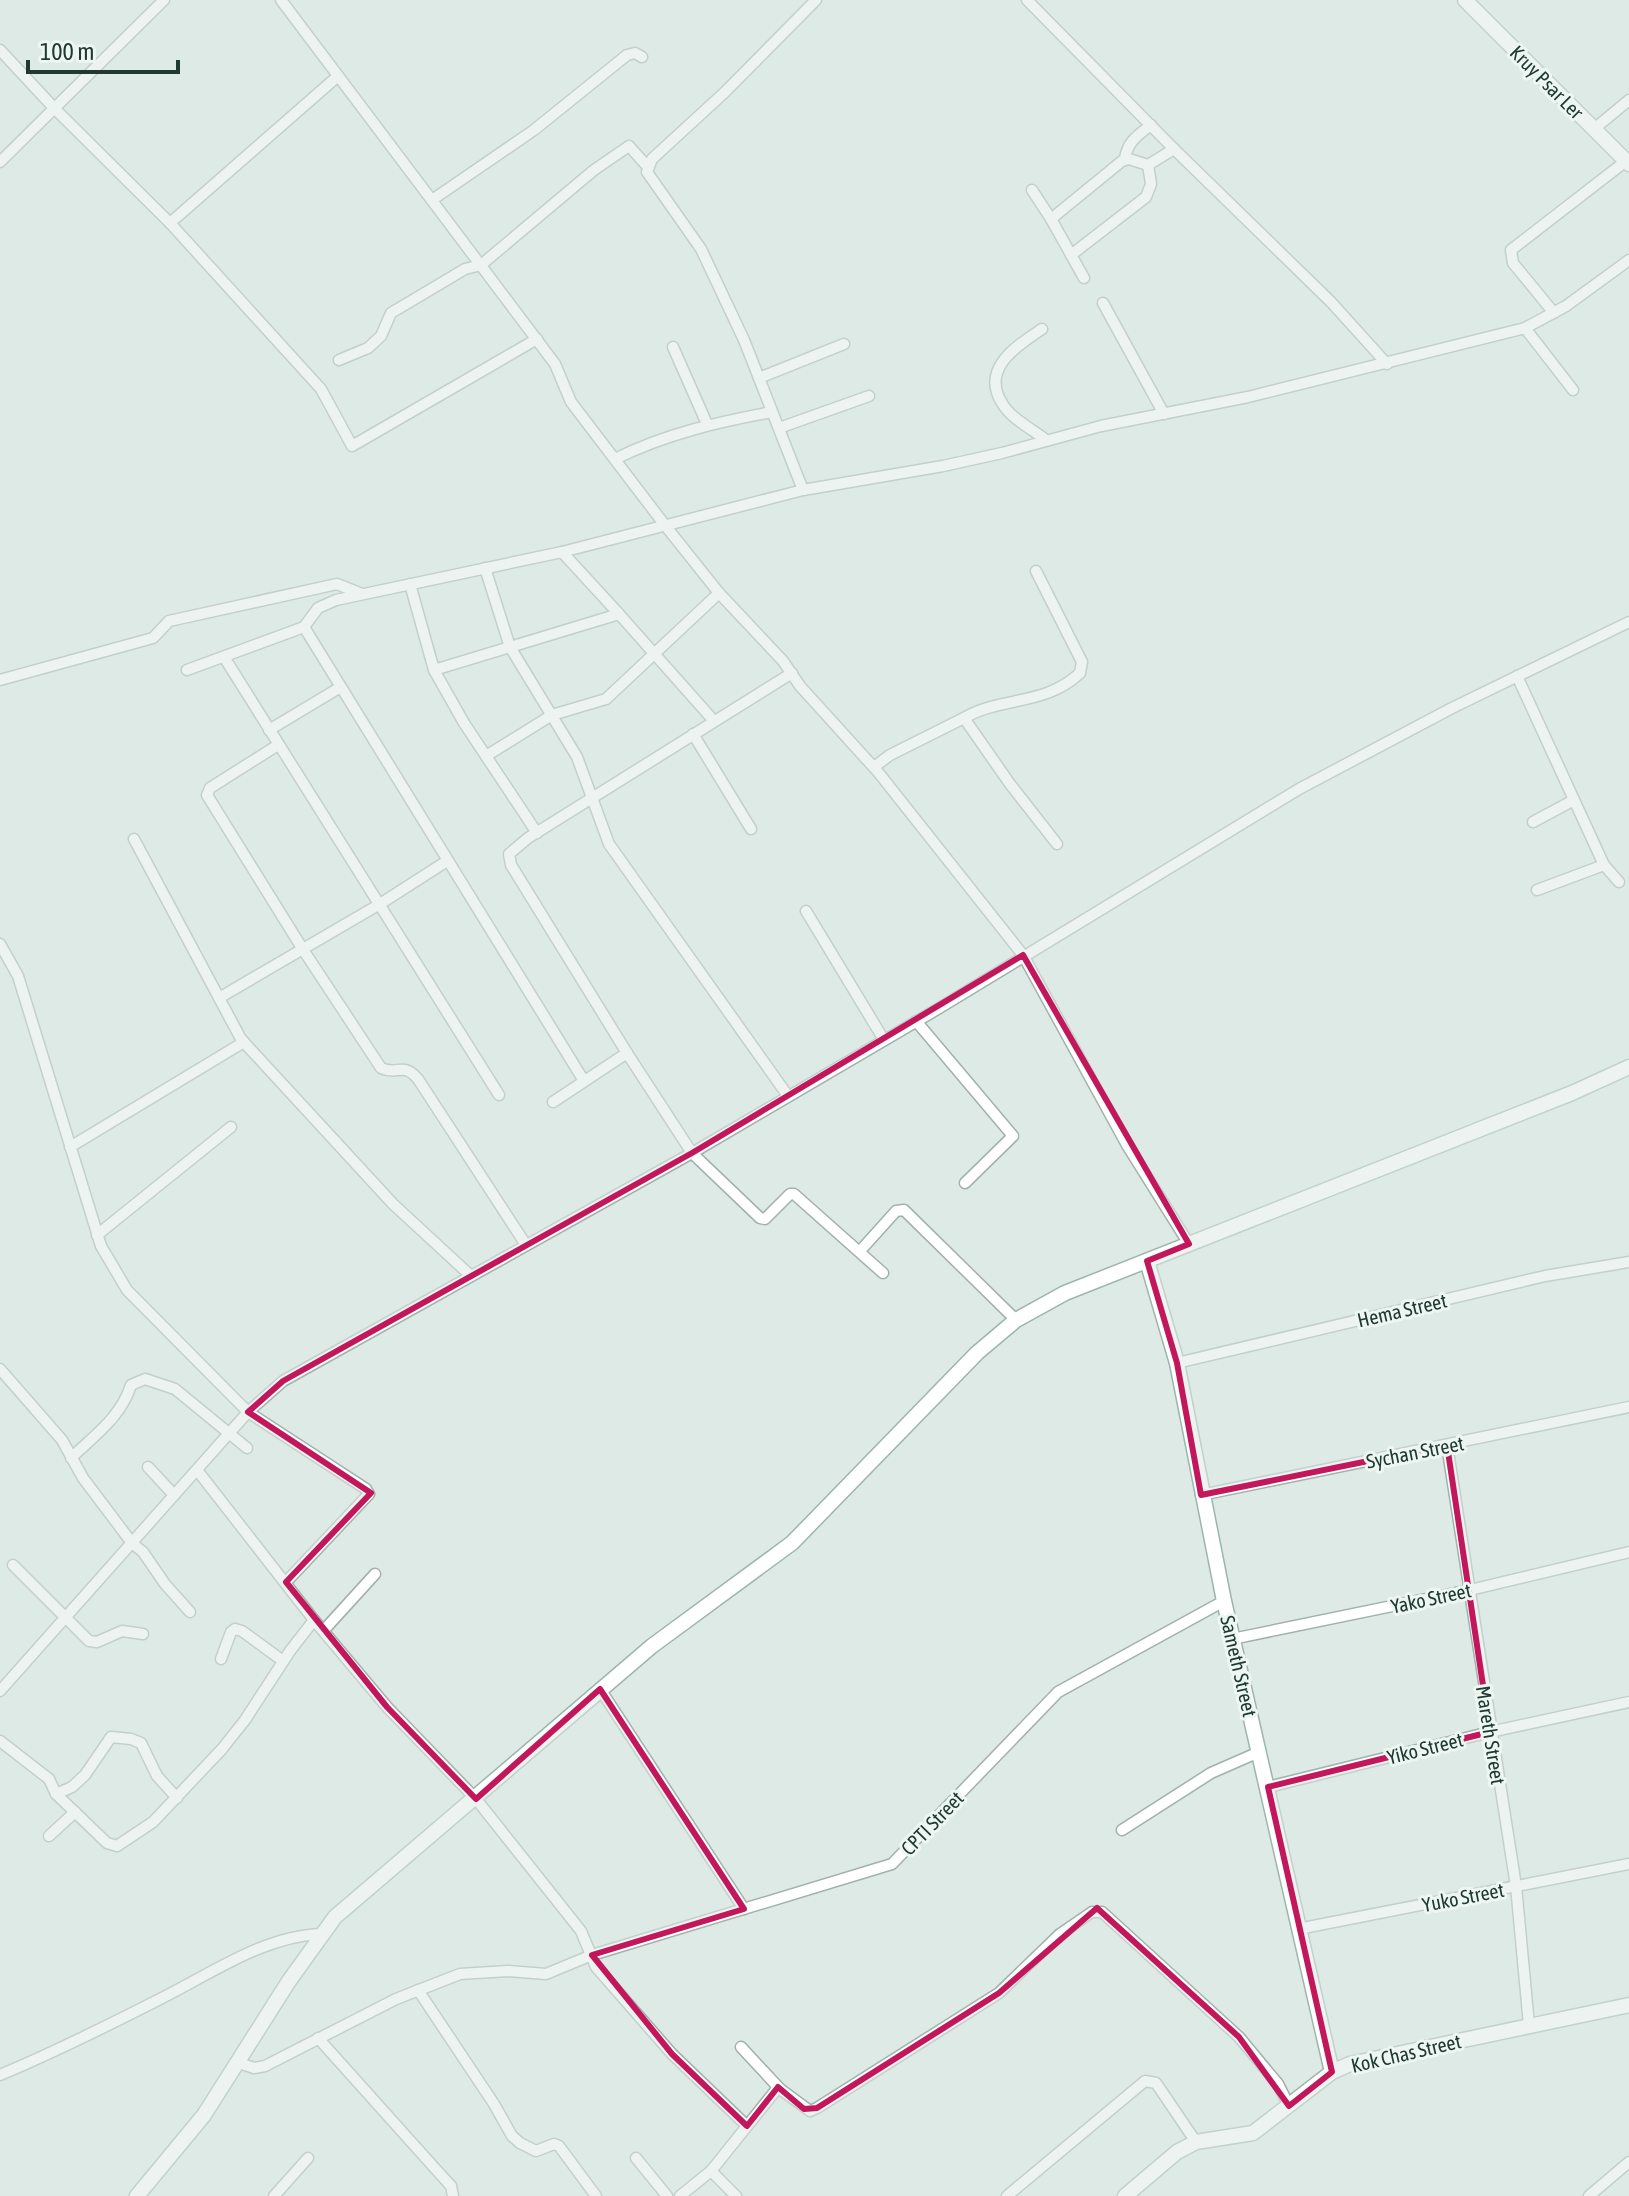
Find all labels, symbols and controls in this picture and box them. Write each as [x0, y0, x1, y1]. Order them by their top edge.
scale bar [28, 24, 178, 74]
text: 100 m [40, 38, 94, 65]
street label: Kruy Psar Ler [1506, 41, 1589, 124]
street label: Hema Street [1355, 1289, 1449, 1331]
street label: Sychan Street [1364, 1431, 1466, 1473]
street label: Yako Street [1389, 1578, 1473, 1618]
street label: Sameth Street [1216, 1613, 1262, 1719]
street label: Mareth Street [1472, 1684, 1510, 1786]
street label: Yiko Street [1385, 1727, 1466, 1769]
street label: CPTI Street [896, 1786, 968, 1860]
street label: Yuko Street [1420, 1878, 1506, 1916]
street label: Kok Chas Street [1349, 2029, 1463, 2077]

